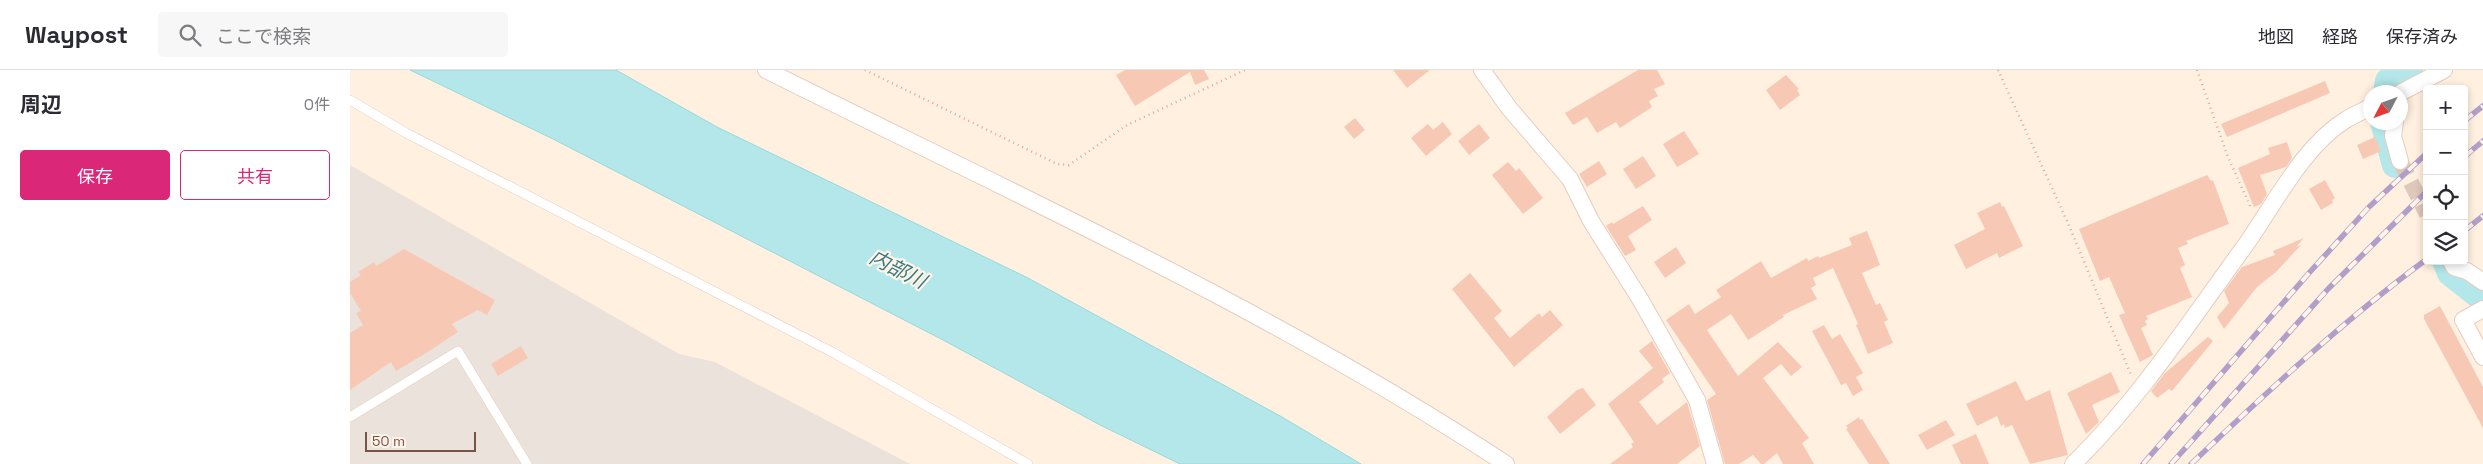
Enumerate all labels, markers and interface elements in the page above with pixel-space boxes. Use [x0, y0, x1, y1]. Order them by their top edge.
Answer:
search box [158, 12, 508, 57]
text: Waypost [25, 19, 128, 50]
icon: search [176, 21, 204, 49]
text: ここで検索 [216, 24, 311, 49]
text: 地図 [2258, 25, 2294, 48]
text: 経路 [2322, 25, 2358, 48]
text: 保存済み [2386, 25, 2458, 48]
north arrow [2363, 85, 2408, 130]
map controls [2423, 85, 2468, 265]
button: + [2423, 85, 2468, 130]
text: 周辺 [20, 91, 62, 118]
text: 0件 [304, 94, 330, 115]
button: − [2423, 130, 2468, 175]
button: 保存 [20, 150, 170, 200]
button: 共有 [180, 150, 330, 200]
button: locate [2423, 175, 2468, 220]
button: layers [2423, 220, 2468, 265]
water label: 内部川 [865, 244, 932, 295]
scale bar [365, 429, 476, 452]
text: 50 m [372, 432, 405, 450]

